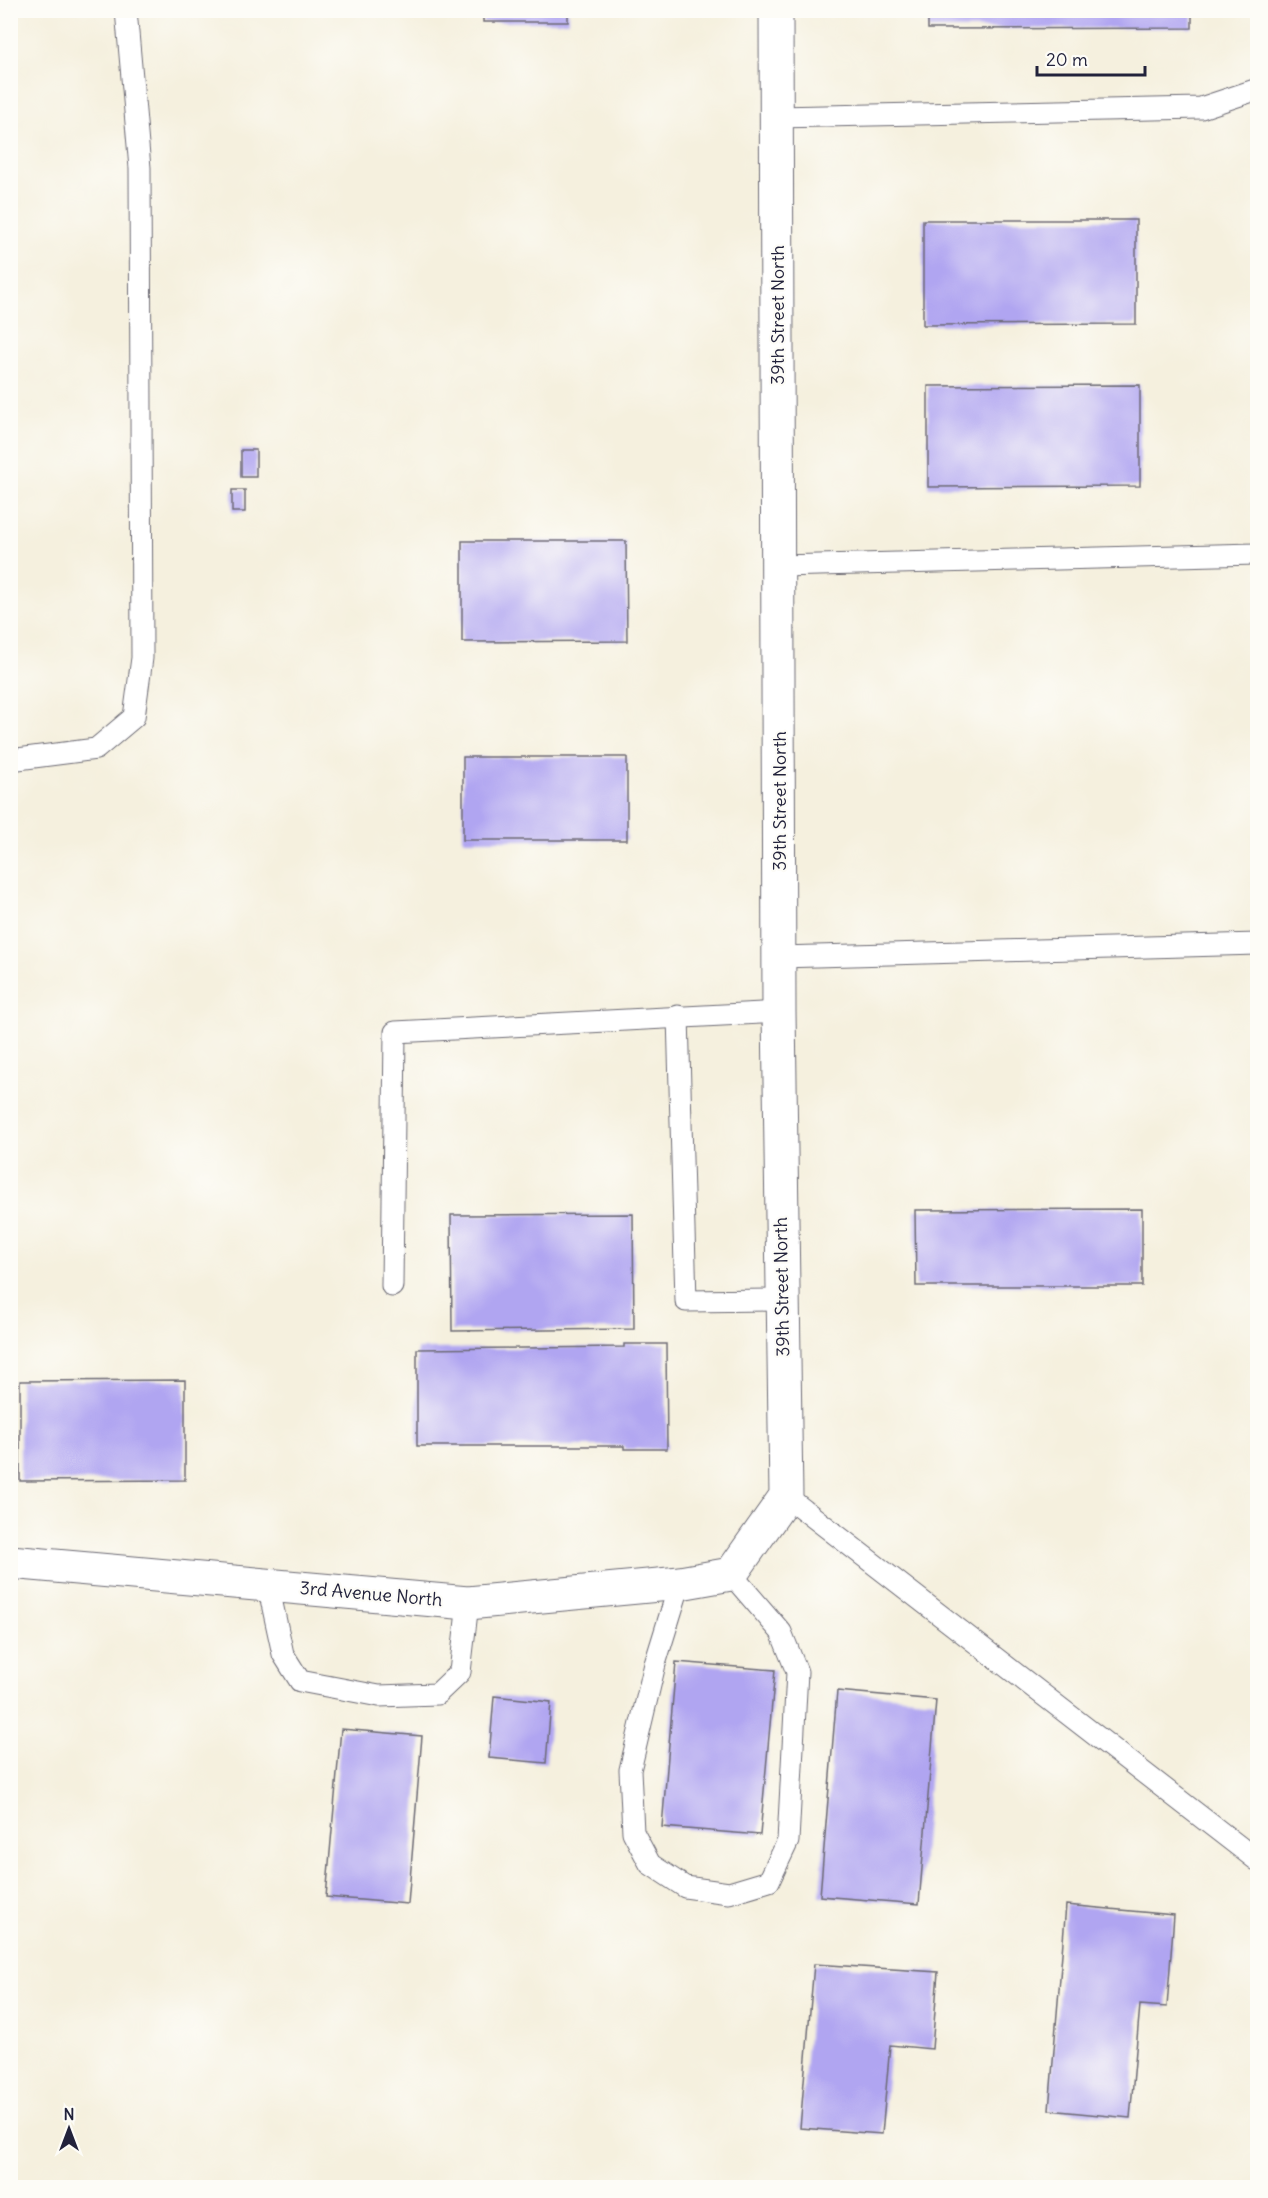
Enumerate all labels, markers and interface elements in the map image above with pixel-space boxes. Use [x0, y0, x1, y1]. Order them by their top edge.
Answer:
scale bar [1037, 39, 1145, 77]
text: 20 m [1046, 48, 1088, 71]
street label: 39th Street North [766, 245, 789, 385]
street label: 39th Street North [768, 731, 791, 871]
street label: 39th Street North [769, 1217, 794, 1357]
street label: 3rd Avenue North [299, 1576, 443, 1611]
north arrow [39, 2099, 99, 2159]
text: N [63, 2104, 75, 2124]

